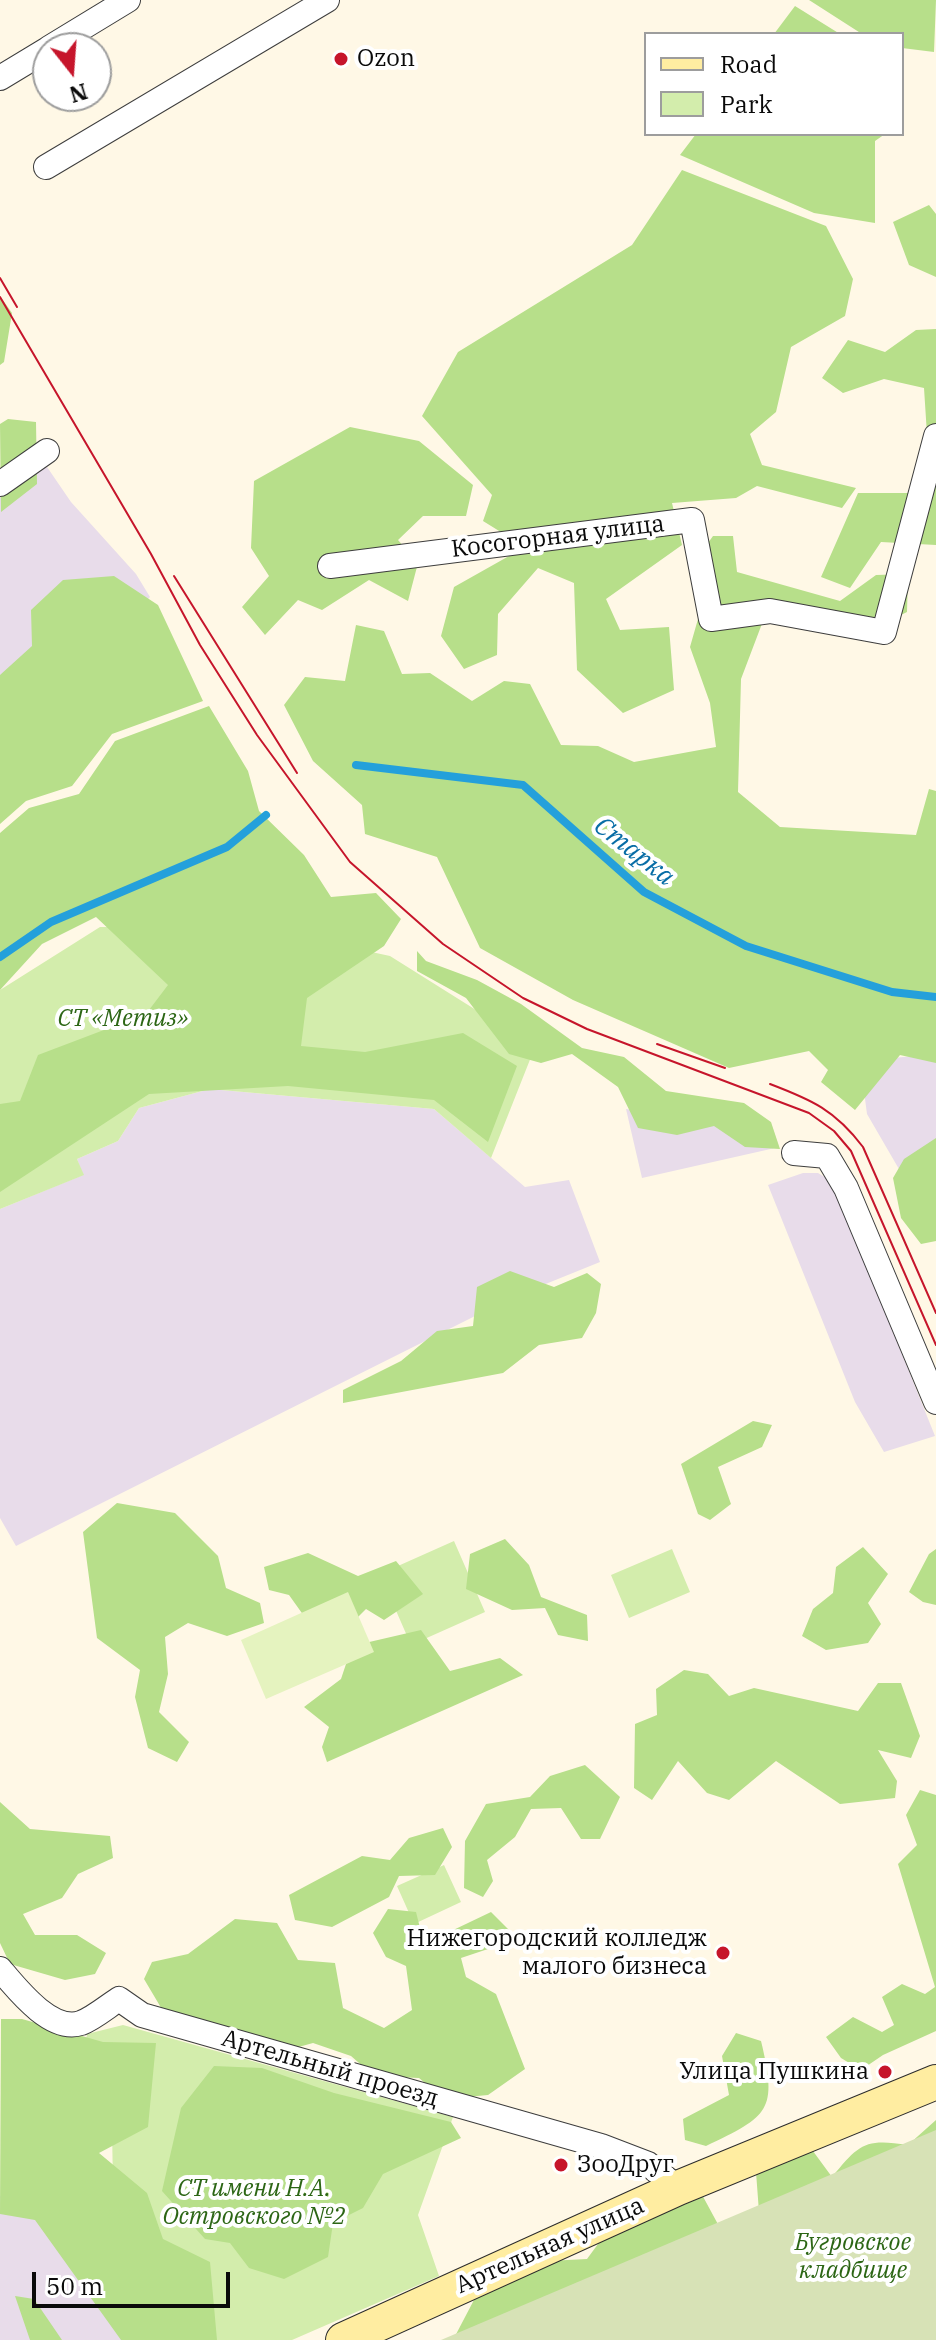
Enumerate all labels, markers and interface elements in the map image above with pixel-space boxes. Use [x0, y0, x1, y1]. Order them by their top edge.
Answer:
north arrow [32, 32, 112, 112]
legend [644, 32, 904, 136]
place label: Ozon [357, 45, 415, 73]
text: Road [720, 48, 777, 80]
marker: Ozon [332, 50, 350, 68]
text: N [66, 77, 91, 110]
text: Park [720, 88, 772, 120]
street label: Косогорная улица [450, 510, 666, 564]
water label: Старка [588, 811, 680, 893]
park label: СТ «Метиз» [58, 1005, 188, 1033]
place label: Нижегородский колледж малого бизнеса [406, 1925, 707, 1981]
marker: Нижегородский колледж малого бизнеса [714, 1944, 732, 1962]
street label: Артельный проезд [218, 2024, 442, 2114]
place label: Улица Пушкина [680, 2058, 869, 2086]
marker: Улица Пушкина [876, 2063, 894, 2081]
place label: ЗооДруг [577, 2151, 674, 2179]
marker: ЗооДруг [552, 2156, 570, 2174]
park label: СТ имени Н.А. Островского №2 [162, 2175, 346, 2231]
street label: Артельная улица [451, 2191, 649, 2301]
park label: Бугровское кладбище [795, 2229, 911, 2285]
scale bar [36, 2256, 234, 2306]
text: 50 m [46, 2270, 103, 2302]

